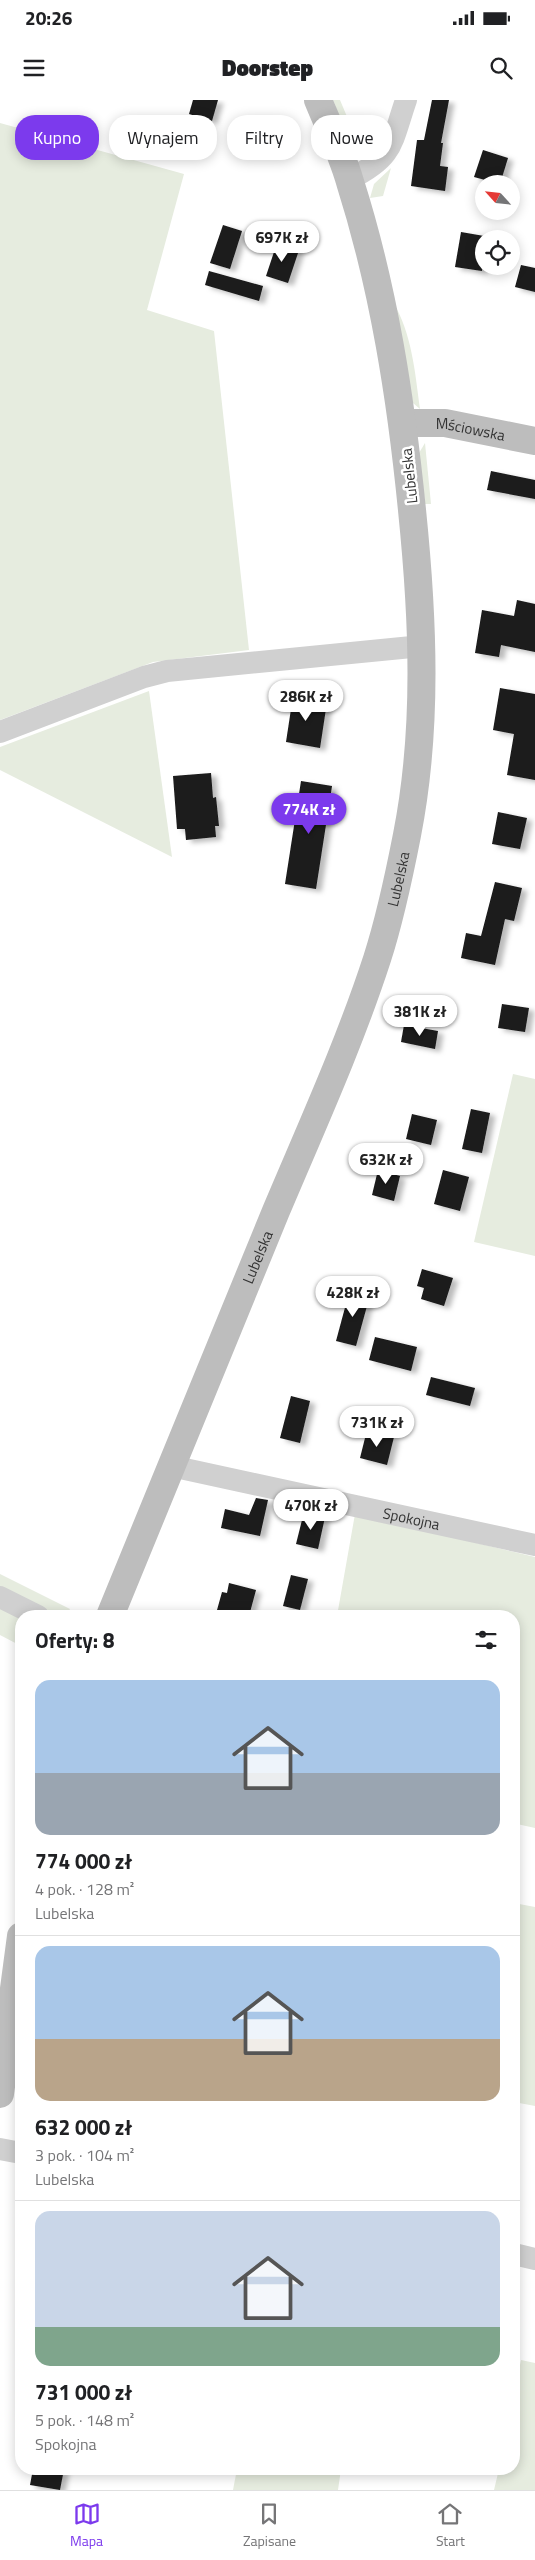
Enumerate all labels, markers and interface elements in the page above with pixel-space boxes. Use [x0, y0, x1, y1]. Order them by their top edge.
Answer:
text: 20:26 [25, 3, 72, 32]
text: Doorstep [222, 51, 313, 85]
icon: menu [20, 54, 48, 82]
icon: search [487, 54, 515, 82]
chip: Kupno [15, 115, 99, 160]
chip: Wynajem [109, 115, 217, 160]
chip: Filtry [227, 115, 301, 160]
chip: Nowe [311, 115, 392, 160]
north arrow [475, 175, 520, 220]
map controls [475, 175, 520, 275]
pin: 697K zł [236, 220, 328, 263]
text: 697K zł [255, 225, 309, 249]
button: locate [475, 230, 520, 275]
street label: Mściowska [436, 412, 508, 446]
street label: Lubelska [395, 447, 423, 505]
pin: 286K zł [260, 680, 352, 722]
text: 286K zł [279, 684, 333, 708]
pin: 774K zł [263, 792, 355, 835]
text: 774K zł [282, 797, 336, 821]
street label: Lubelska [381, 849, 415, 909]
pin: 381K zł [374, 994, 466, 1037]
text: 381K zł [393, 999, 447, 1023]
pin: 632K zł [340, 1142, 432, 1185]
text: 632K zł [359, 1147, 413, 1171]
street label: Lubelska [236, 1226, 278, 1287]
pin: 428K zł [307, 1276, 399, 1318]
text: 428K zł [326, 1280, 380, 1304]
pin: 731K zł [331, 1406, 423, 1448]
text: 731K zł [350, 1410, 404, 1434]
pin: 470K zł [265, 1488, 357, 1531]
text: 470K zł [284, 1493, 338, 1517]
street label: Spokojna [381, 1501, 443, 1536]
text: Oferty: 8 [35, 1624, 115, 1656]
icon: filters [472, 1626, 500, 1654]
icon: home [223, 1713, 313, 1803]
text: 774 000 zł [35, 1845, 132, 1877]
text: 4 pok. · 128 m² [35, 1877, 134, 1901]
text: Lubelska [35, 1901, 94, 1925]
icon: home [223, 1978, 313, 2068]
text: 632 000 zł [35, 2111, 132, 2143]
text: 3 pok. · 104 m² [35, 2143, 134, 2167]
text: Lubelska [35, 2167, 94, 2191]
icon: home [223, 2243, 313, 2333]
text: 731 000 zł [35, 2376, 132, 2408]
text: 5 pok. · 148 m² [35, 2408, 134, 2432]
text: Spokojna [35, 2432, 97, 2456]
tab: Mapa [70, 2500, 103, 2551]
tab: Zapisane [243, 2500, 296, 2551]
tab: Start [436, 2500, 465, 2551]

